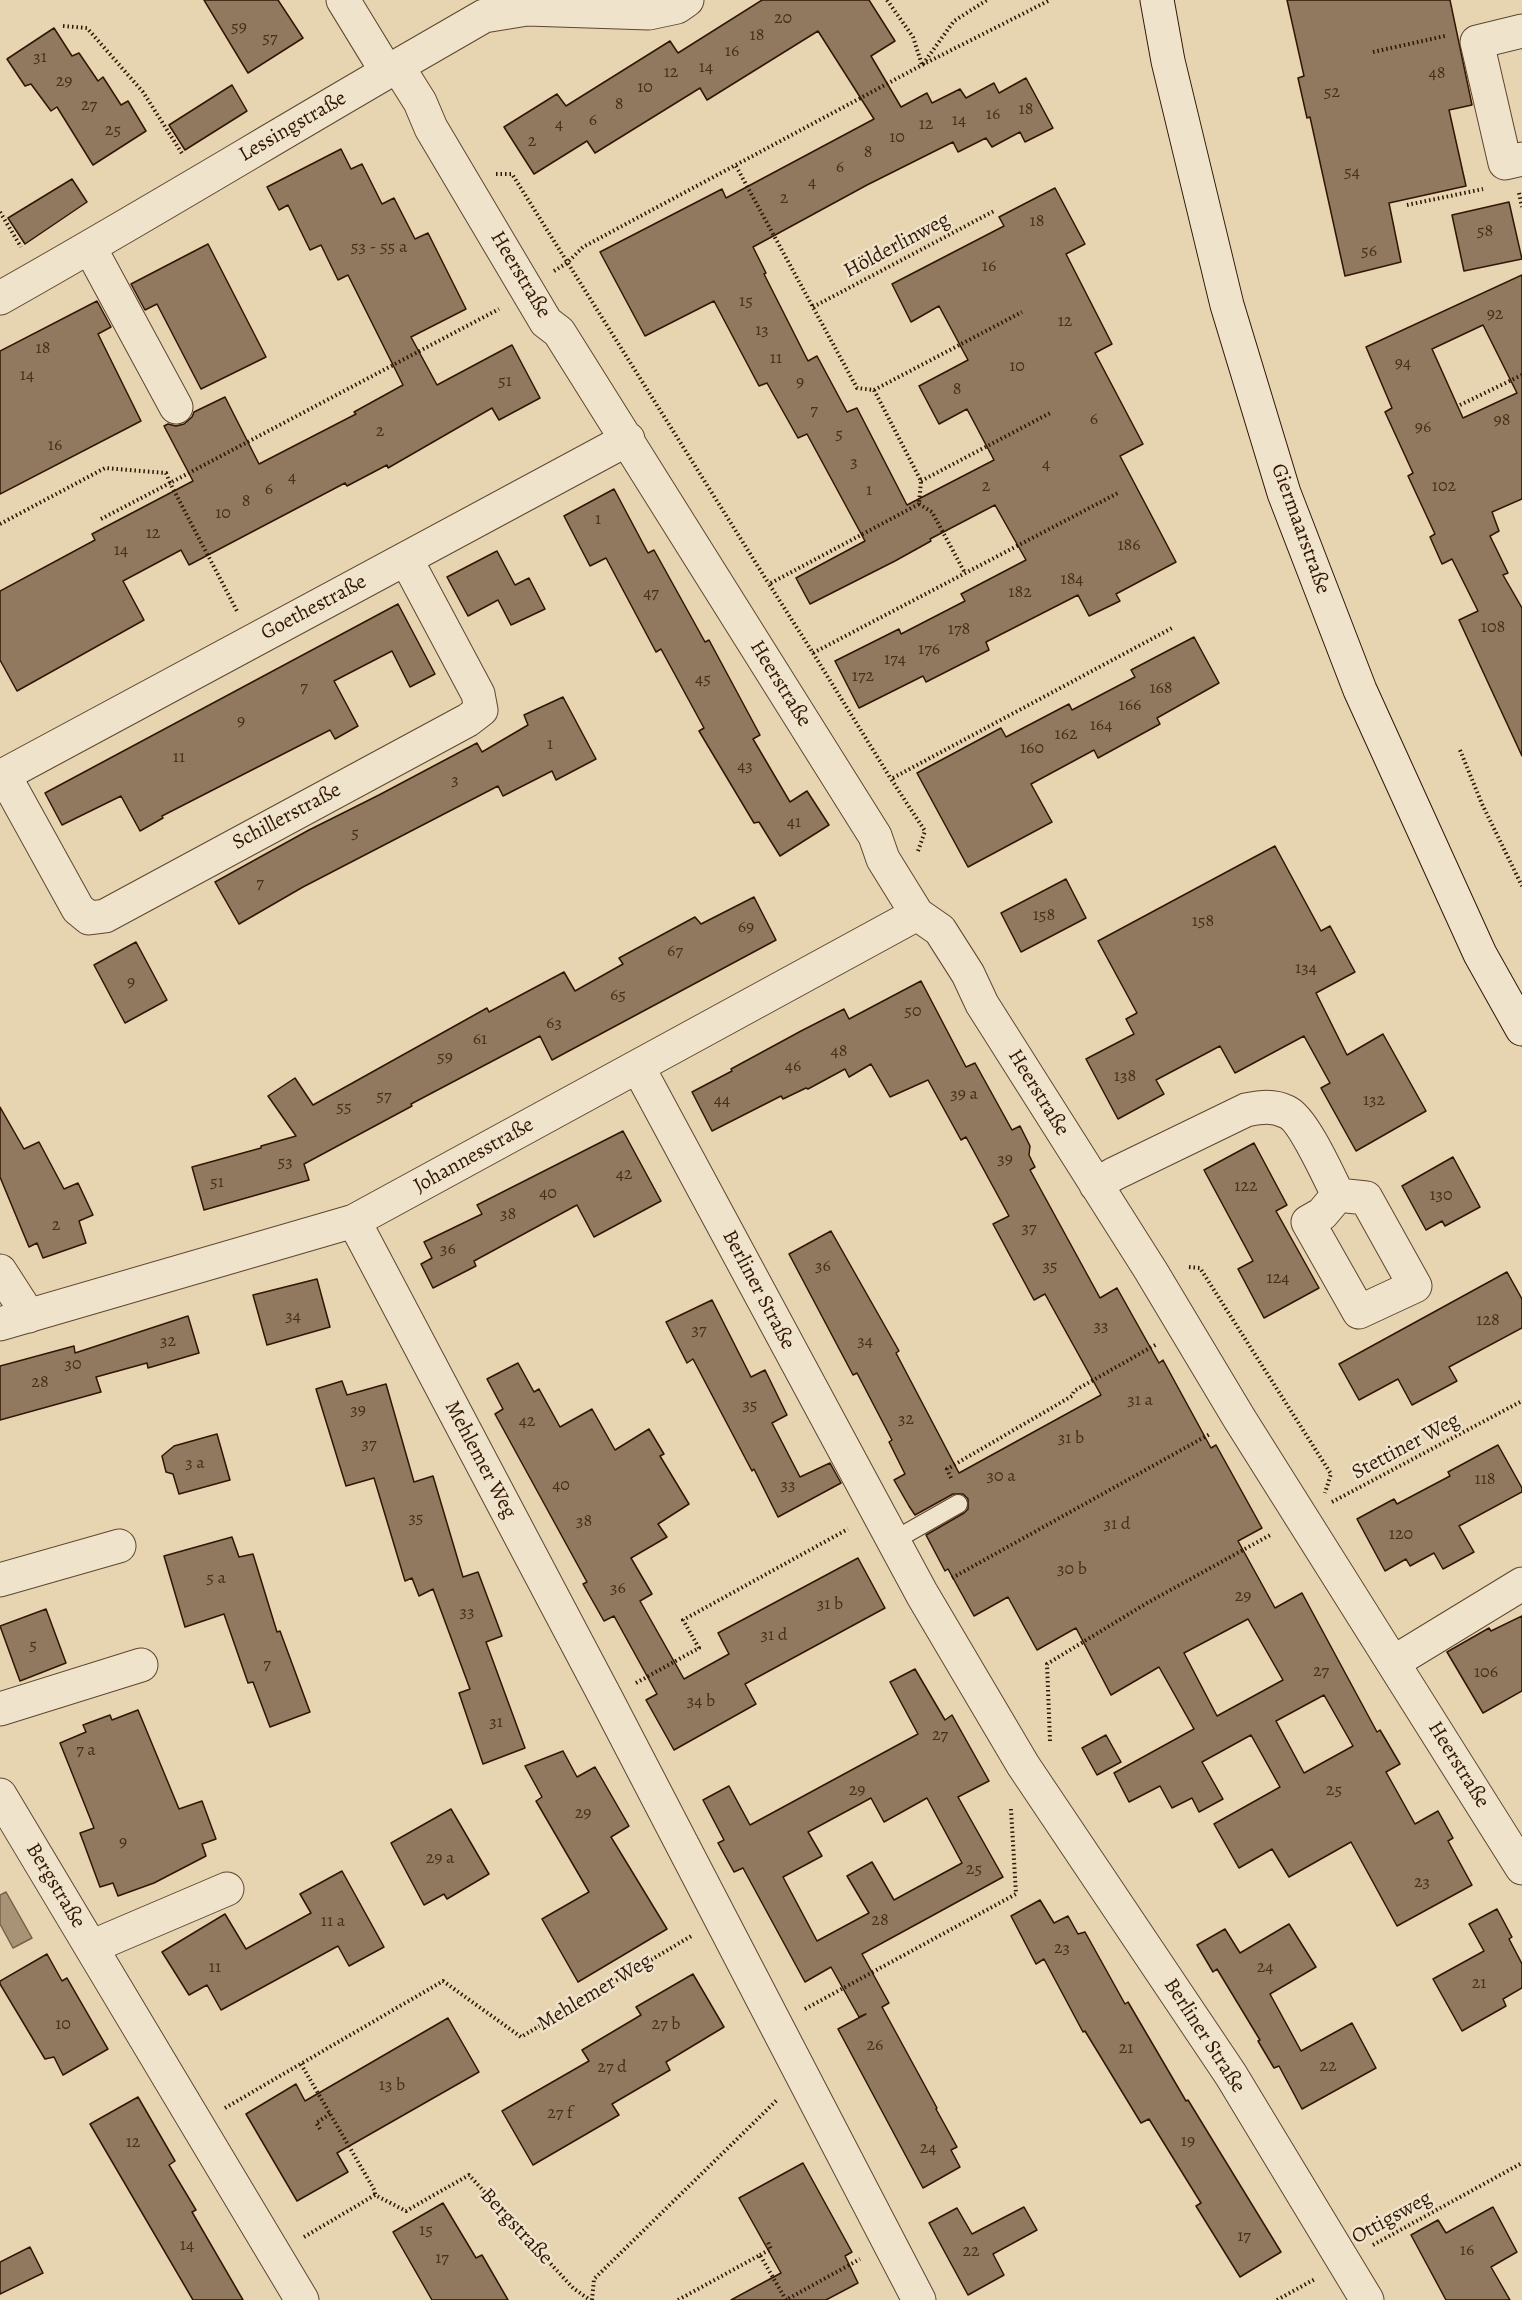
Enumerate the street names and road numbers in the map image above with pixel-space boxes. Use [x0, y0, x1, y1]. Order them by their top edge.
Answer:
street label: Lessingstraße [235, 86, 351, 168]
street label: Hölderlinweg [840, 208, 954, 284]
street label: Heerstraße [484, 227, 556, 323]
street label: Giermaarstraße [1265, 460, 1335, 598]
street label: Goethestraße [257, 570, 371, 646]
street label: Heerstraße [744, 636, 816, 732]
street label: Schillerstraße [228, 778, 346, 856]
street label: Heerstraße [1002, 1045, 1074, 1141]
street label: Johannesstraße [410, 1113, 538, 1199]
street label: Berliner Straße [716, 1226, 800, 1354]
street label: Mehlemer Weg [439, 1397, 521, 1523]
street label: Stettiner Weg [1348, 1408, 1464, 1486]
street label: Heerstraße [1422, 1717, 1494, 1813]
street label: Bergstraße [20, 1839, 90, 1933]
street label: Mehlemer Weg [533, 1949, 657, 2037]
street label: Berliner Straße [1158, 1974, 1250, 2098]
street label: Bergstraße [474, 2184, 558, 2270]
street label: Ottigsweg [1348, 2186, 1436, 2250]

